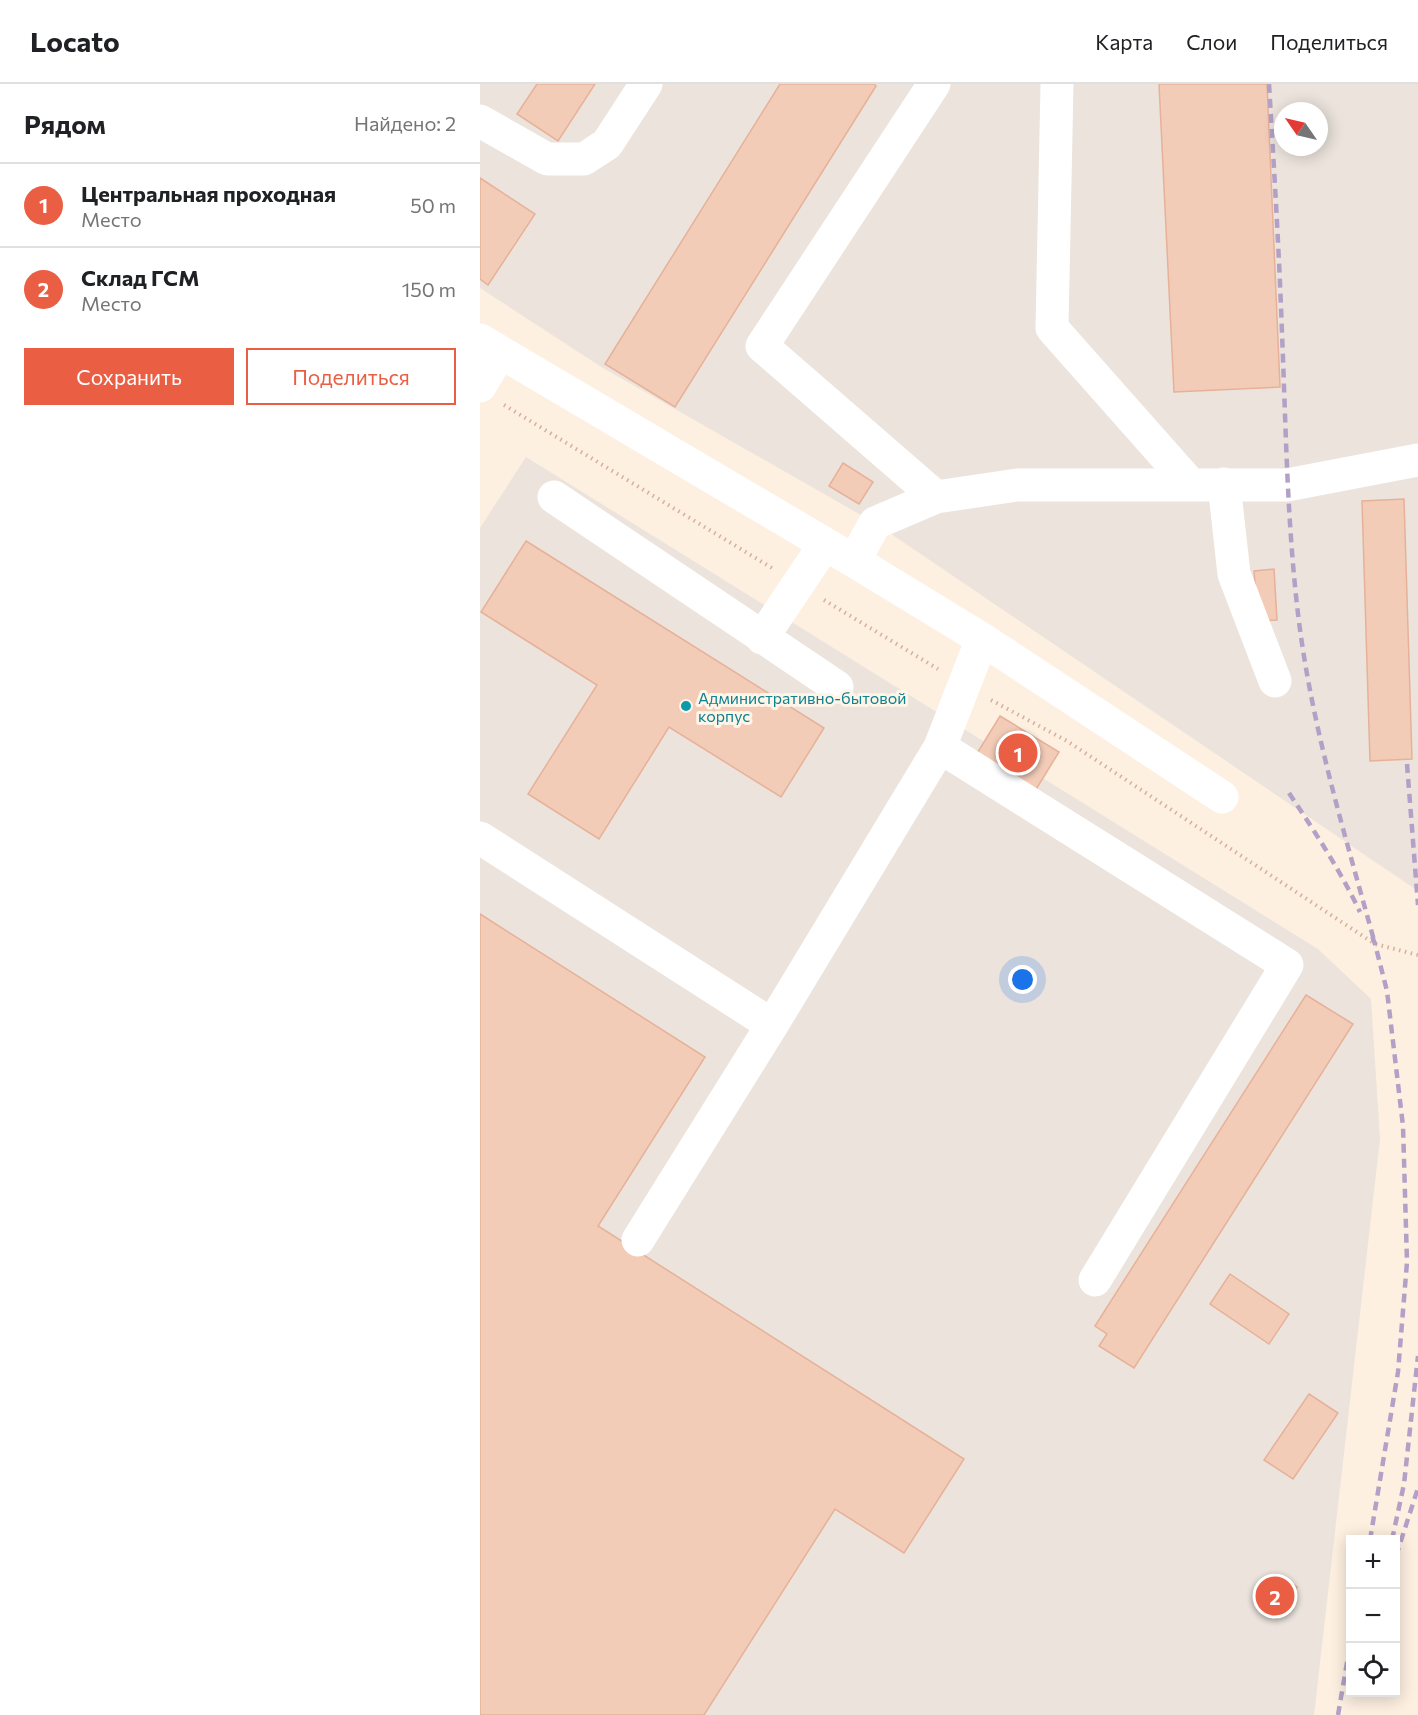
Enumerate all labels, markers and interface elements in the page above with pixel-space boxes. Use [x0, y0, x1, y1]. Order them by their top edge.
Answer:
text: Locato [30, 24, 120, 58]
text: Карта [1095, 29, 1153, 54]
text: Слои [1186, 29, 1237, 54]
text: Поделиться [1270, 29, 1388, 54]
north arrow [1274, 102, 1328, 156]
text: Рядом [24, 108, 106, 139]
text: Найдено: 2 [354, 111, 456, 135]
text: Центральная проходная [81, 180, 336, 207]
text: 1 [39, 193, 48, 217]
text: 50 m [410, 193, 456, 217]
text: Место [81, 207, 142, 231]
text: Склад ГСМ [81, 264, 199, 291]
text: 2 [38, 277, 49, 301]
text: 150 m [402, 277, 456, 301]
text: Место [81, 291, 142, 315]
button: Сохранить [24, 348, 234, 405]
button: Поделиться [246, 348, 456, 405]
place label: Административно-бытовой корпус [698, 688, 906, 725]
marker: Административно-бытовой корпус [679, 699, 693, 713]
pin: 1 [998, 730, 1038, 776]
your location [1008, 965, 1037, 994]
map controls [1346, 1535, 1400, 1697]
button: + [1346, 1535, 1400, 1589]
pin: 2 [1256, 1574, 1294, 1618]
button: − [1346, 1589, 1400, 1643]
button: locate [1346, 1643, 1400, 1697]

